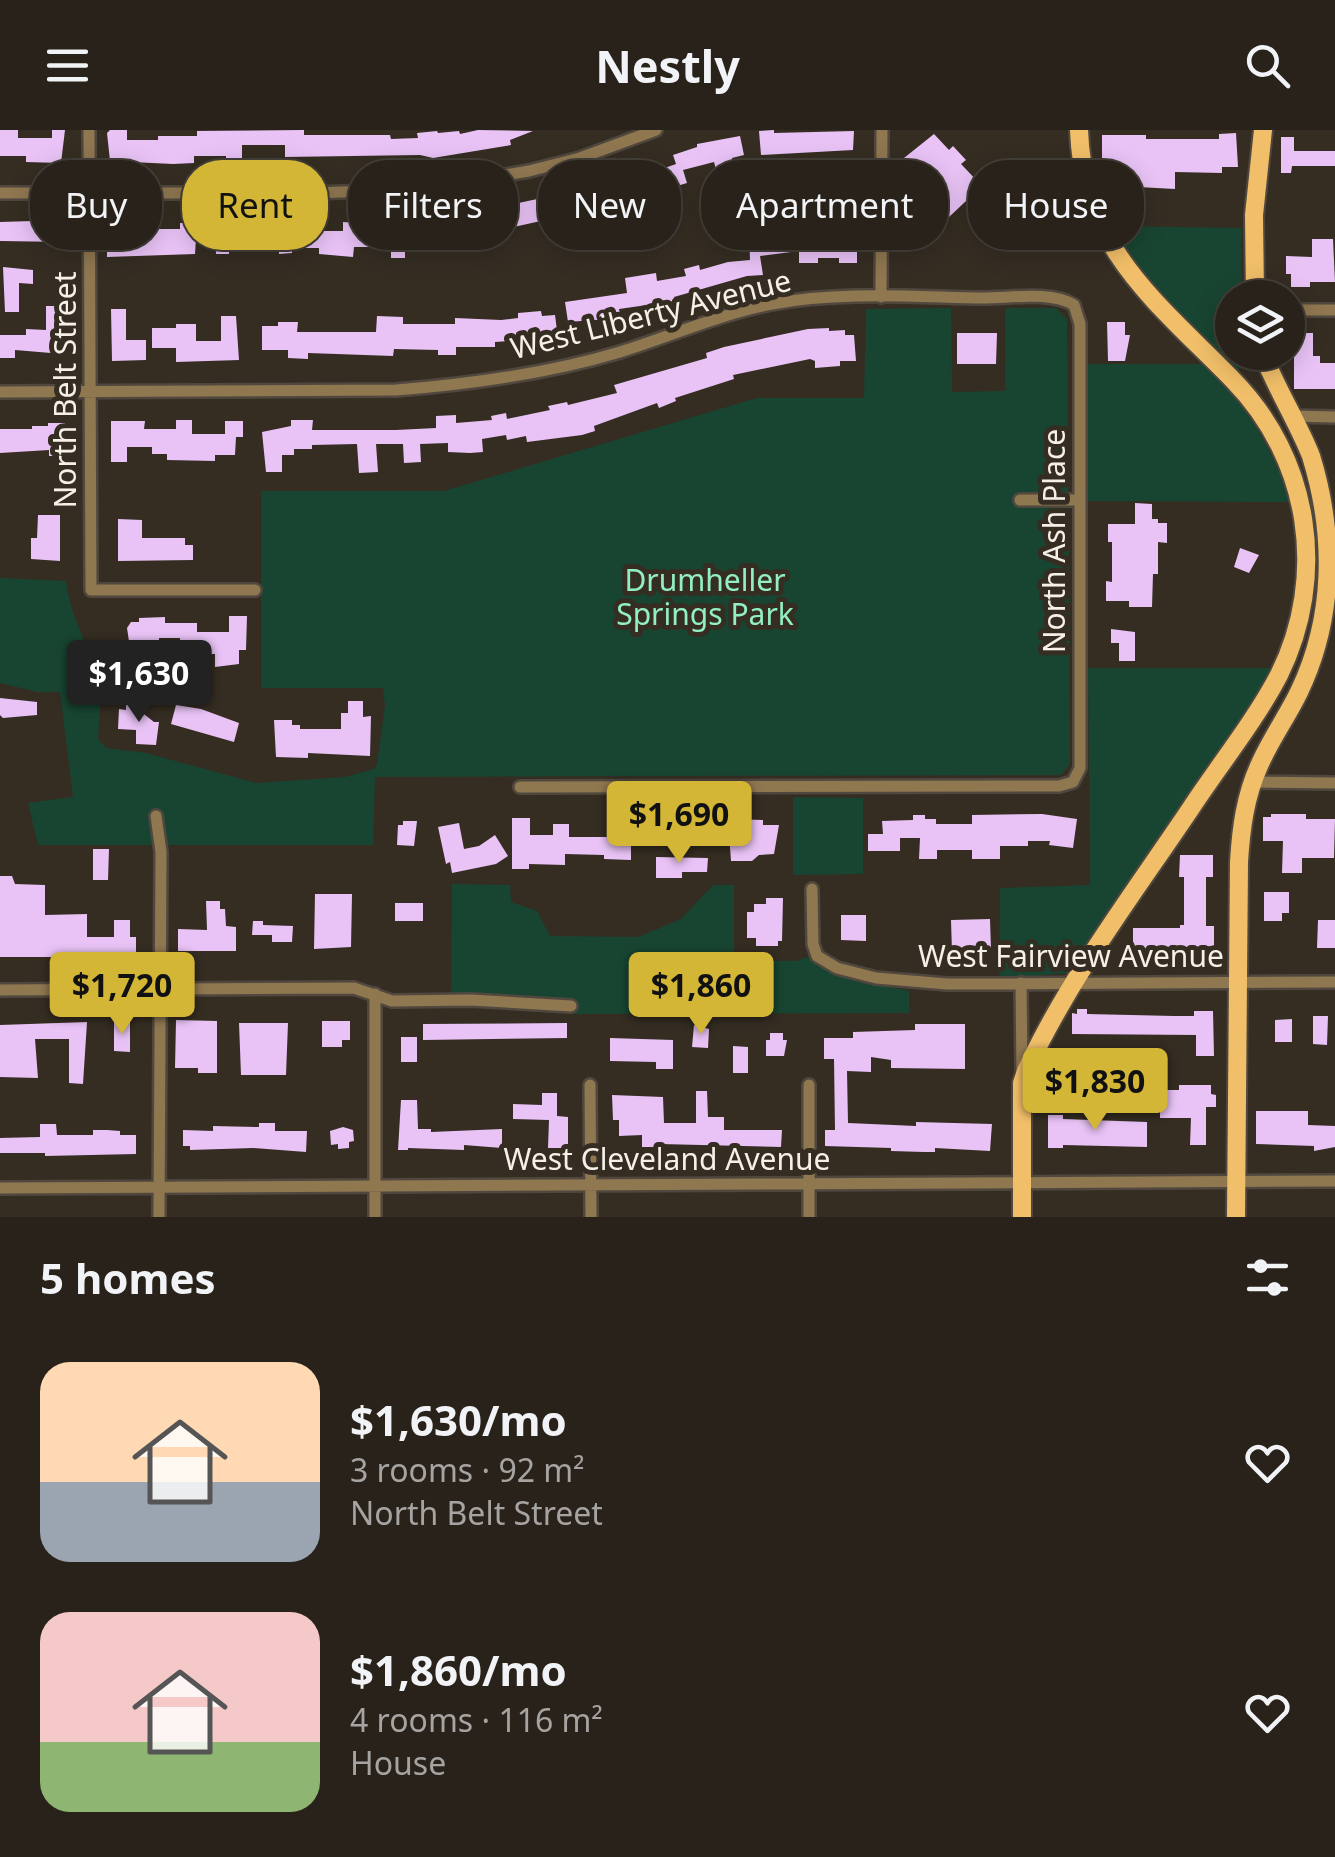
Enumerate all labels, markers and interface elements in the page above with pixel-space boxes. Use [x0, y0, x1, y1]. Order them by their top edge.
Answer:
text: Nestly [595, 35, 740, 96]
icon: menu [40, 38, 95, 93]
icon: search [1240, 38, 1295, 93]
chip: Buy [30, 160, 162, 250]
chip: Rent [182, 160, 328, 250]
chip: Filters [348, 160, 518, 250]
chip: New [538, 160, 681, 250]
chip: Apartment [701, 160, 948, 250]
chip: House [968, 160, 1144, 250]
street label: West Liberty Avenue [506, 259, 795, 368]
street label: North Belt Street [44, 271, 85, 509]
map controls [1215, 280, 1305, 370]
button: layers [1215, 280, 1305, 370]
street label: North Ash Place [1033, 429, 1074, 653]
park label: Drumheller Springs Park [616, 559, 794, 634]
pin: $1,630 [58, 640, 220, 725]
text: $1,630 [89, 651, 189, 694]
pin: $1,690 [598, 781, 760, 866]
text: $1,690 [629, 792, 729, 835]
street label: West Fairview Avenue [918, 935, 1224, 976]
pin: $1,720 [41, 952, 203, 1037]
pin: $1,860 [620, 952, 782, 1037]
text: $1,720 [72, 963, 172, 1006]
text: $1,860 [651, 963, 751, 1006]
pin: $1,830 [1014, 1048, 1176, 1133]
text: $1,830 [1045, 1059, 1145, 1102]
street label: West Cleveland Avenue [503, 1138, 831, 1179]
text: 5 homes [40, 1249, 216, 1306]
icon: filters [1240, 1250, 1295, 1305]
text: $1,630/mo [350, 1391, 567, 1448]
icon: home [120, 1402, 240, 1522]
icon: heart [1240, 1435, 1295, 1490]
text: 3 rooms · 92 m² [350, 1448, 584, 1491]
text: North Belt Street [350, 1491, 603, 1534]
text: $1,860/mo [350, 1641, 567, 1698]
icon: home [120, 1652, 240, 1772]
icon: heart [1240, 1685, 1295, 1740]
text: 4 rooms · 116 m² [350, 1698, 603, 1741]
text: House [350, 1741, 446, 1784]

